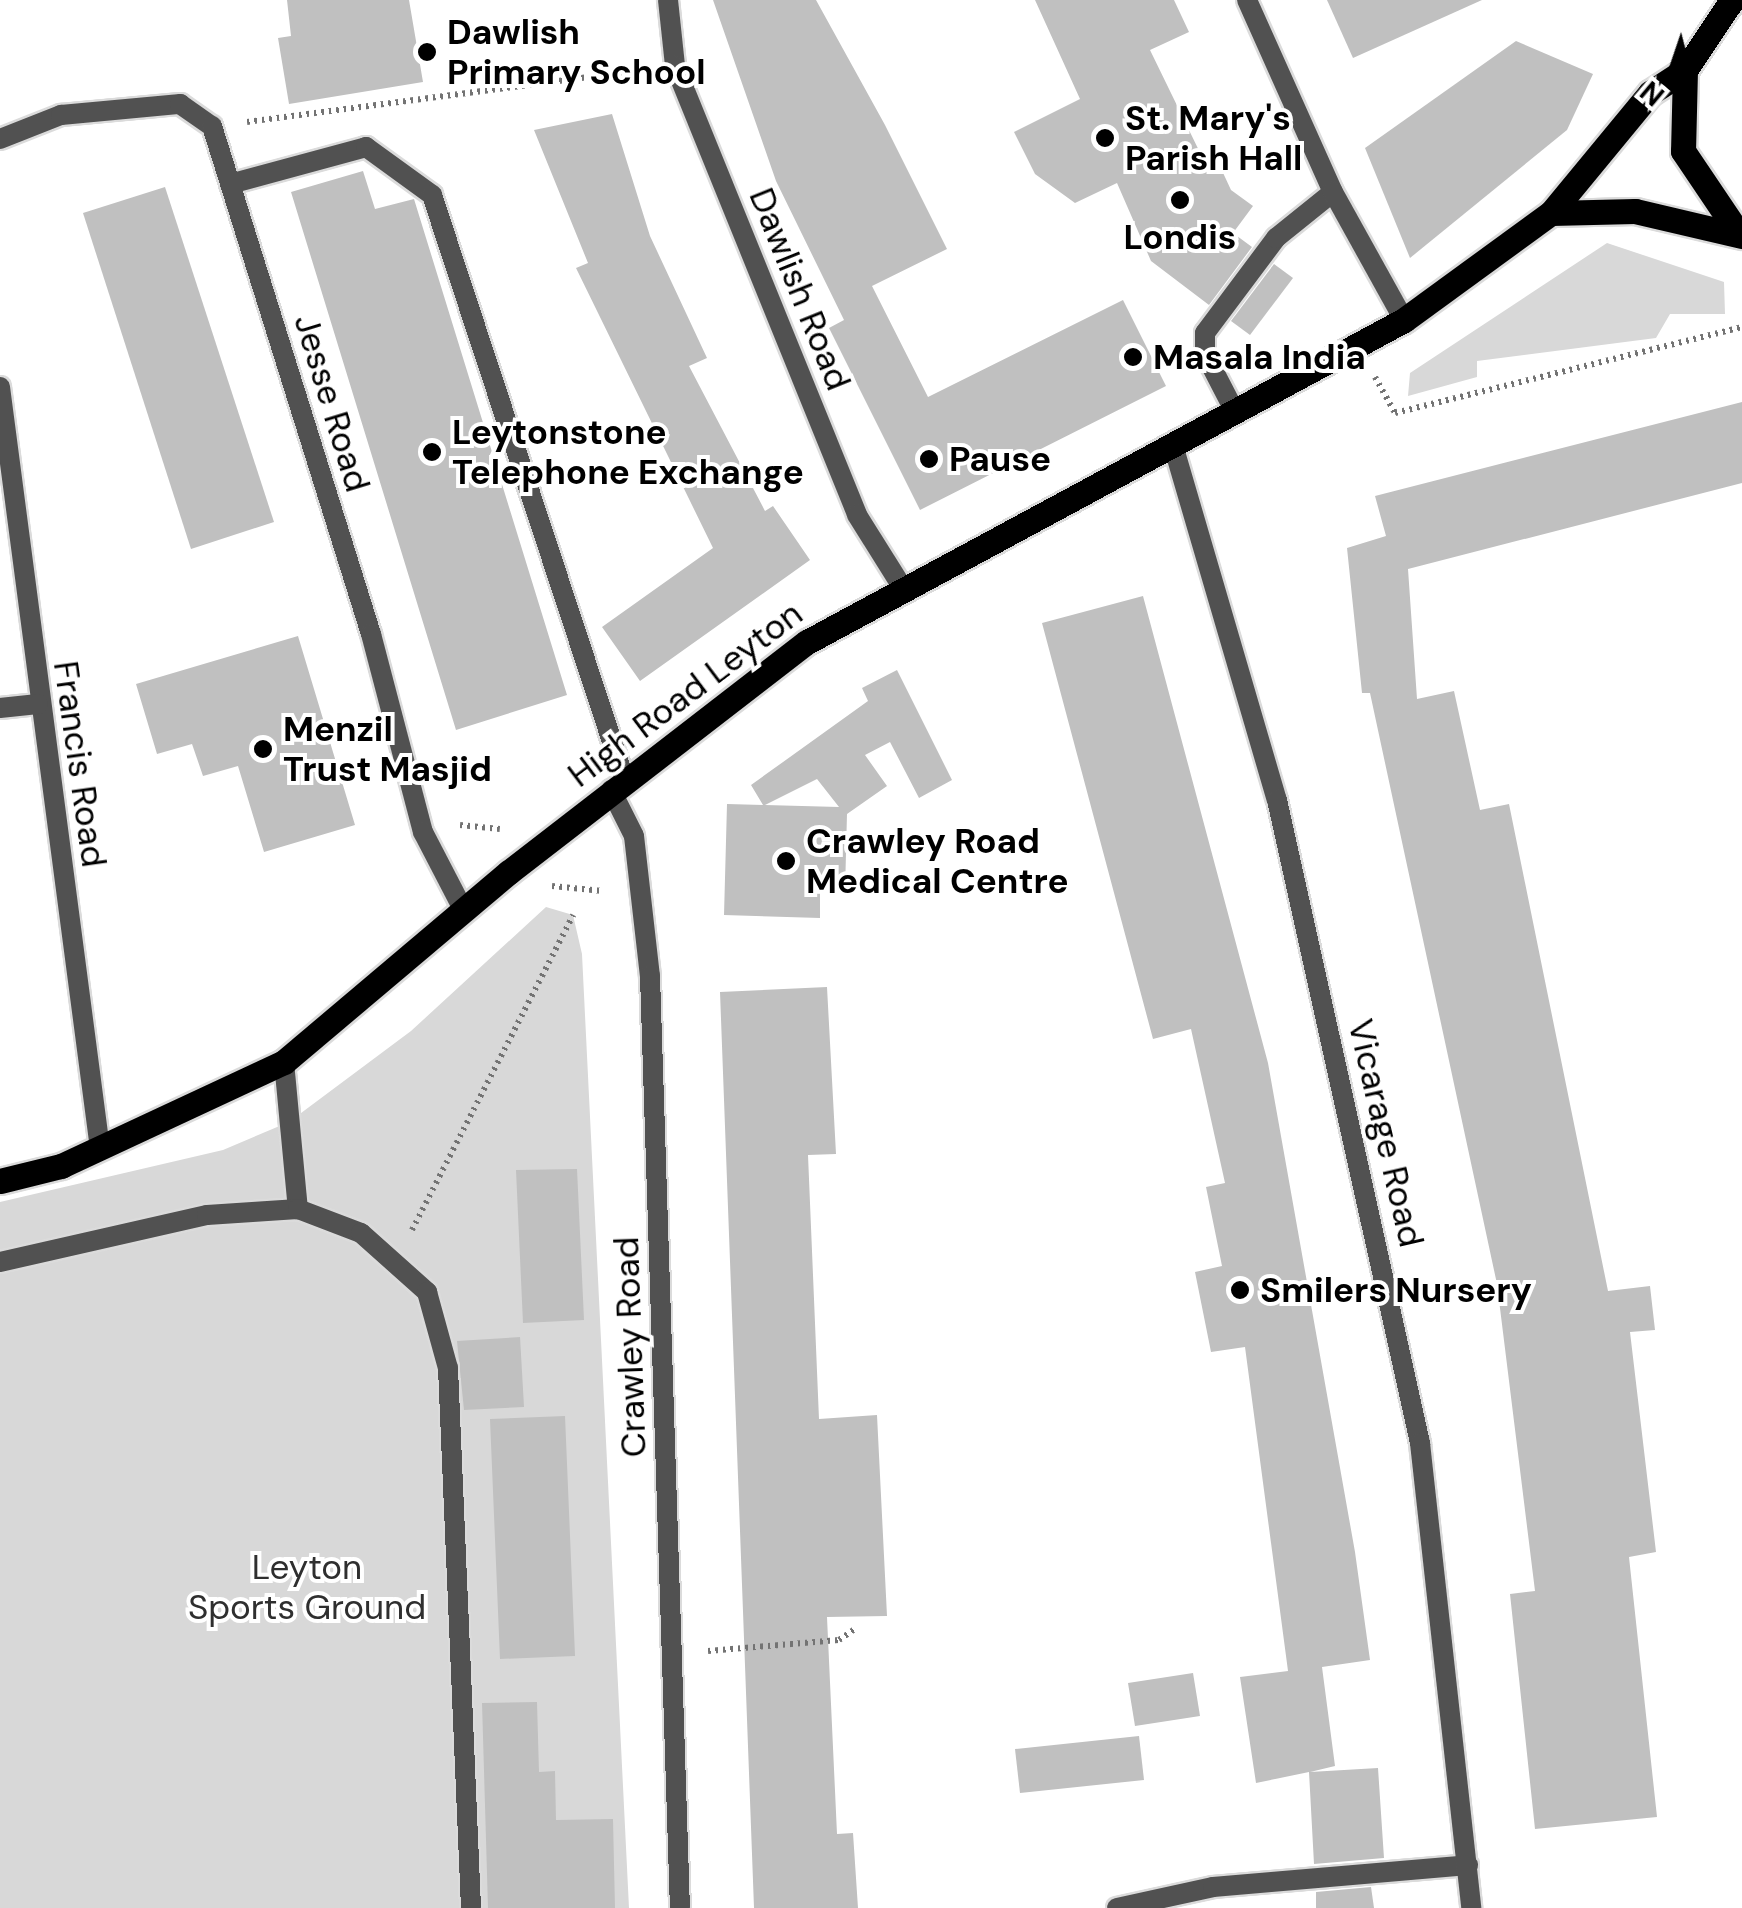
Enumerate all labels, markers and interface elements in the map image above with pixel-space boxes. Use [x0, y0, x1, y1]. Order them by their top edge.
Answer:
place label: Dawlish Primary School [447, 11, 706, 93]
north arrow [1622, 20, 1722, 120]
marker: Dawlish Primary School [416, 41, 438, 63]
text: N [1633, 73, 1672, 114]
place label: St. Mary's Parish Hall [1125, 97, 1302, 179]
marker: St. Mary's Parish Hall [1094, 127, 1116, 149]
street label: Dawlish Road [740, 182, 860, 396]
marker: Londis [1169, 189, 1191, 211]
place label: Londis [1124, 216, 1236, 258]
street label: Jesse Road [285, 309, 379, 497]
place label: Masala India [1153, 336, 1366, 378]
marker: Masala India [1122, 346, 1144, 368]
place label: Leytonstone Telephone Exchange [452, 411, 804, 493]
place label: Pause [949, 438, 1051, 480]
marker: Leytonstone Telephone Exchange [421, 441, 443, 463]
marker: Pause [918, 448, 940, 470]
street label: High Road Leyton [560, 592, 810, 796]
street label: Francis Road [45, 658, 115, 870]
place label: Menzil Trust Masjid [283, 708, 492, 790]
marker: Menzil Trust Masjid [252, 738, 274, 760]
place label: Crawley Road Medical Centre [806, 820, 1069, 902]
marker: Crawley Road Medical Centre [775, 850, 797, 872]
street label: Vicarage Road [1339, 1015, 1433, 1251]
street label: Crawley Road [605, 1236, 655, 1458]
place label: Smilers Nursery [1260, 1269, 1532, 1311]
marker: Smilers Nursery [1229, 1279, 1251, 1301]
park label: Leyton Sports Ground [188, 1546, 426, 1628]

